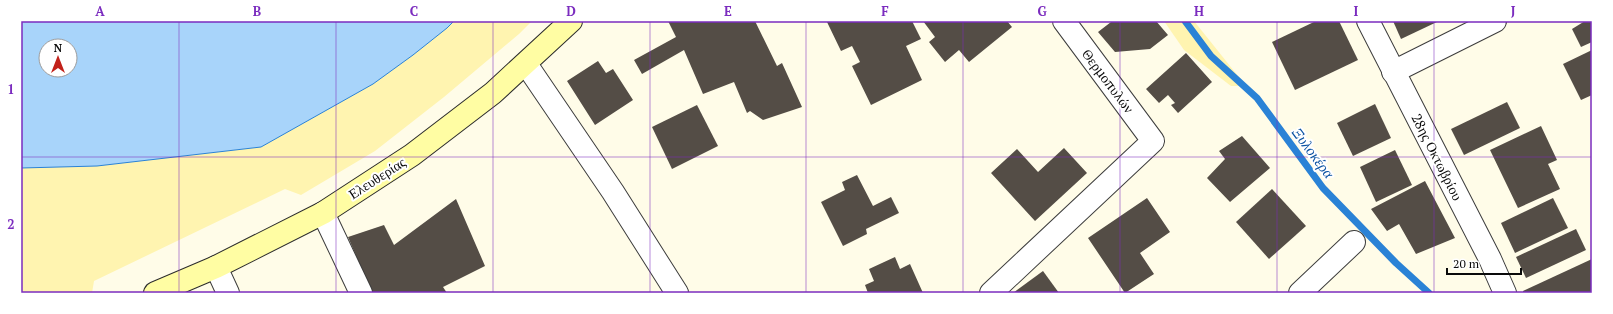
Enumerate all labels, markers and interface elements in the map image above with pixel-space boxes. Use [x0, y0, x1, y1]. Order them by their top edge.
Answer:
text: A [95, 2, 105, 20]
text: B [253, 2, 261, 20]
text: C [410, 2, 418, 20]
text: D [566, 2, 576, 20]
text: E [724, 2, 732, 20]
text: F [881, 2, 889, 20]
text: G [1037, 2, 1047, 20]
text: H [1194, 2, 1204, 20]
text: I [1354, 2, 1359, 20]
text: J [1511, 2, 1516, 20]
north arrow [38, 38, 78, 78]
text: N [54, 41, 63, 55]
street label: Θερμοπυλών [1078, 45, 1139, 117]
text: 1 [7, 80, 15, 98]
street label: 28ης Οκτωβρίου [1407, 110, 1468, 203]
water label: Ξυλοκέρα [1288, 123, 1340, 183]
street label: Ελευθερίας [345, 152, 409, 203]
text: 2 [7, 215, 15, 233]
scale bar [1447, 250, 1521, 276]
text: 20 m [1453, 256, 1480, 271]

